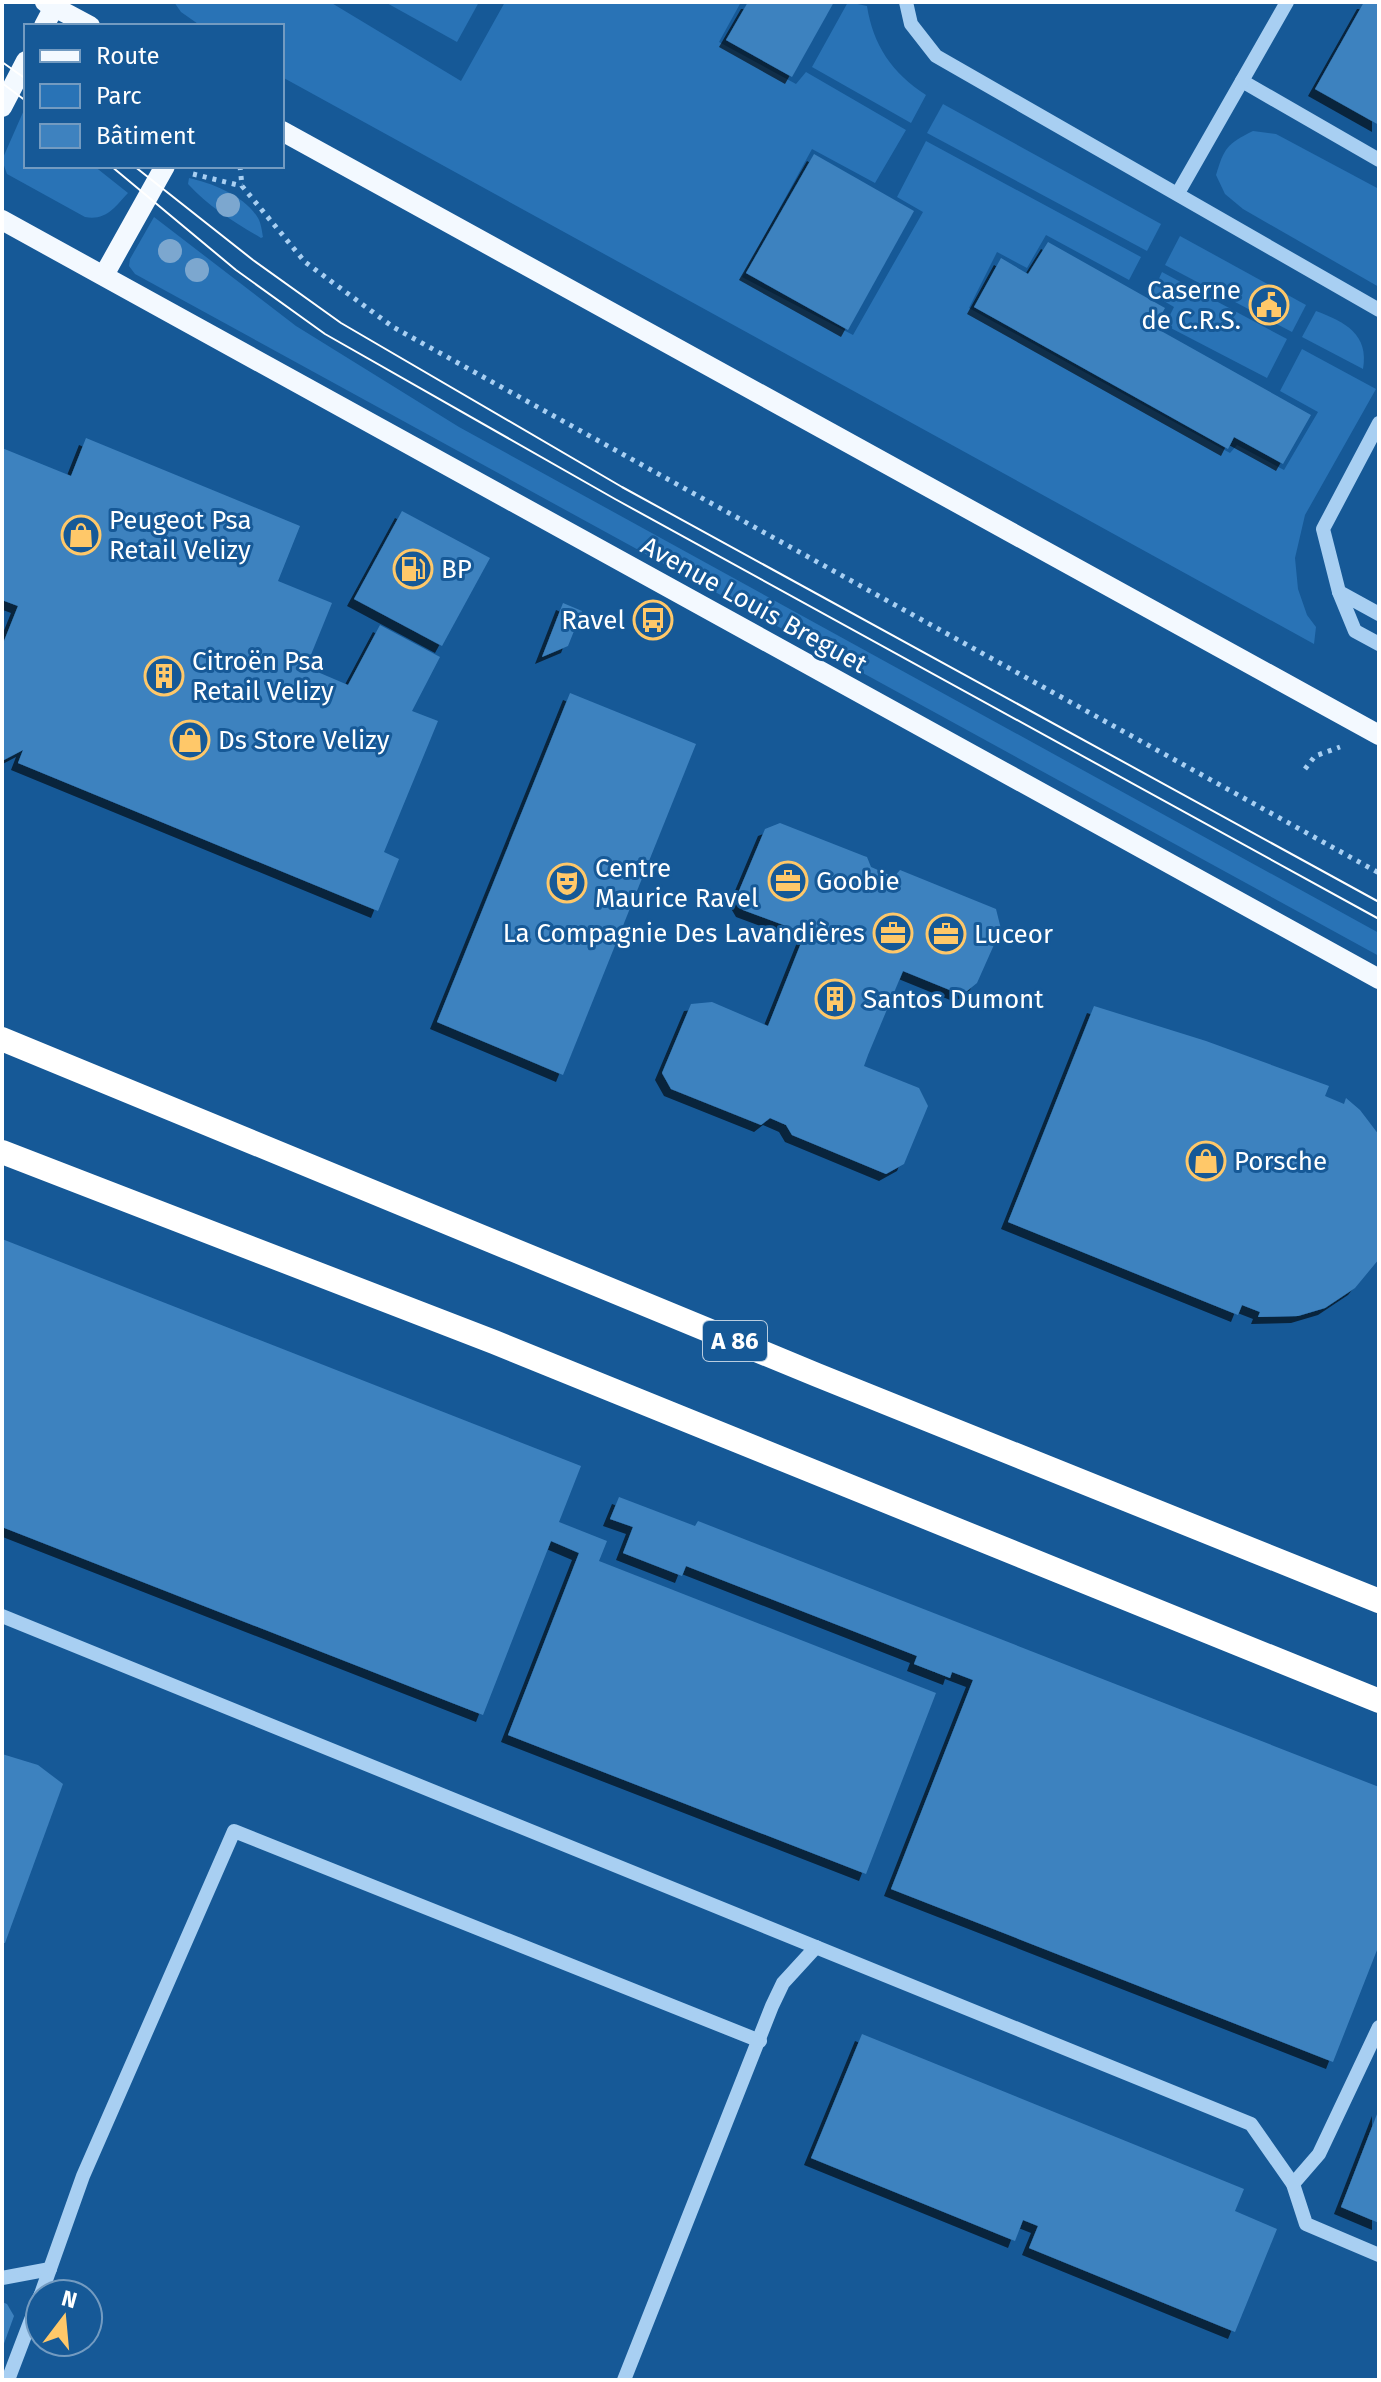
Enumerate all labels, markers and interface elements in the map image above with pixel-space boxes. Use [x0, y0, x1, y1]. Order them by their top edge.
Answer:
legend [24, 24, 284, 168]
text: Route [96, 42, 160, 70]
text: Parc [96, 82, 142, 110]
text: Bâtiment [96, 122, 196, 150]
place label: Caserne de C.R.S. [1141, 275, 1241, 336]
public building icon: Caserne de C.R.S. [1248, 284, 1290, 326]
place label: Peugeot Psa Retail Velizy [109, 505, 252, 566]
shop icon: Peugeot Psa Retail Velizy [60, 514, 102, 556]
street label: Avenue Louis Breguet [636, 530, 873, 680]
fuel station icon: BP [392, 548, 434, 590]
place label: BP [441, 554, 472, 585]
bus stop icon: Ravel [632, 599, 674, 641]
place label: Ravel [561, 605, 625, 636]
place label: Citroën Psa Retail Velizy [192, 646, 334, 707]
building icon: Citroën Psa Retail Velizy [143, 655, 185, 697]
shop icon: Ds Store Velizy [169, 719, 211, 761]
place label: Ds Store Velizy [218, 725, 390, 756]
place label: Centre Maurice Ravel [595, 853, 759, 914]
office icon: Goobie [767, 860, 809, 902]
theatre icon: Centre Maurice Ravel [546, 862, 588, 904]
place label: Goobie [816, 866, 900, 897]
office icon: La Compagnie Des Lavandières [872, 912, 914, 954]
office icon: Luceor [925, 913, 967, 955]
place label: La Compagnie Des Lavandières [503, 918, 865, 949]
place label: Luceor [974, 919, 1053, 950]
building icon: Santos Dumont [814, 978, 856, 1020]
place label: Santos Dumont [863, 984, 1044, 1015]
shop icon: Porsche [1185, 1140, 1227, 1182]
place label: Porsche [1234, 1146, 1327, 1177]
road number: A 86 [703, 1321, 767, 1361]
north arrow [24, 2278, 104, 2358]
text: N [59, 2284, 80, 2314]

